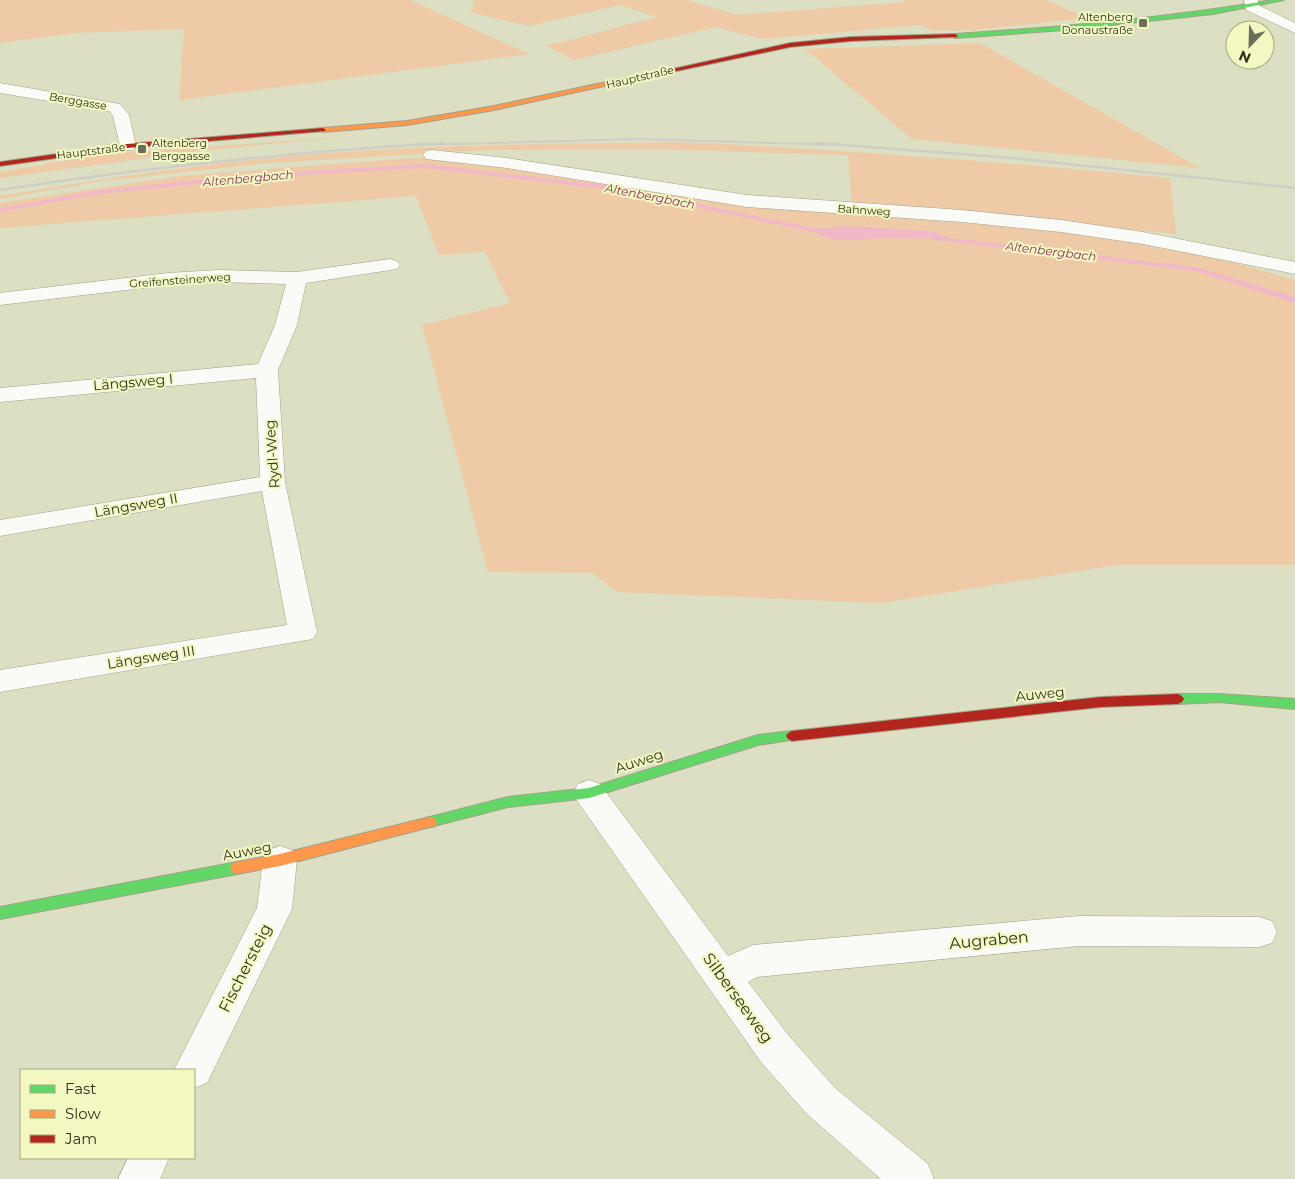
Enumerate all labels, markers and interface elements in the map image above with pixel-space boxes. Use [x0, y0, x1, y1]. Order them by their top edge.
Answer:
place label: Altenberg Donaustraße [1061, 10, 1133, 37]
marker: Altenberg Donaustraße [1137, 17, 1149, 29]
north arrow [1225, 20, 1275, 70]
text: N [1236, 46, 1254, 67]
street label: Hauptstraße [605, 62, 676, 92]
street label: Berggasse [48, 89, 108, 113]
place label: Altenberg Berggasse [152, 136, 211, 163]
street label: Hauptstraße [56, 140, 126, 162]
marker: Altenberg Berggasse [136, 143, 148, 155]
water label: Altenbergbach [201, 167, 294, 190]
water label: Altenbergbach [603, 180, 696, 212]
street label: Bahnweg [837, 201, 891, 219]
water label: Altenbergbach [1004, 238, 1097, 264]
street label: Greifensteinerweg [129, 269, 231, 291]
street label: Längsweg I [92, 370, 174, 394]
street label: Rydl-Weg [261, 419, 283, 489]
street label: Längsweg II [93, 489, 179, 521]
street label: Längsweg III [106, 641, 196, 673]
street label: Auweg [1014, 682, 1066, 706]
street label: Auweg [613, 745, 665, 777]
street label: Auweg [221, 837, 273, 865]
street label: Fischersteig [215, 921, 275, 1015]
street label: Augraben [949, 927, 1029, 953]
street label: Silberseeweg [699, 949, 777, 1047]
legend [20, 1069, 195, 1159]
text: Fast [65, 1079, 96, 1098]
text: Slow [65, 1104, 101, 1123]
text: Jam [64, 1129, 97, 1148]

